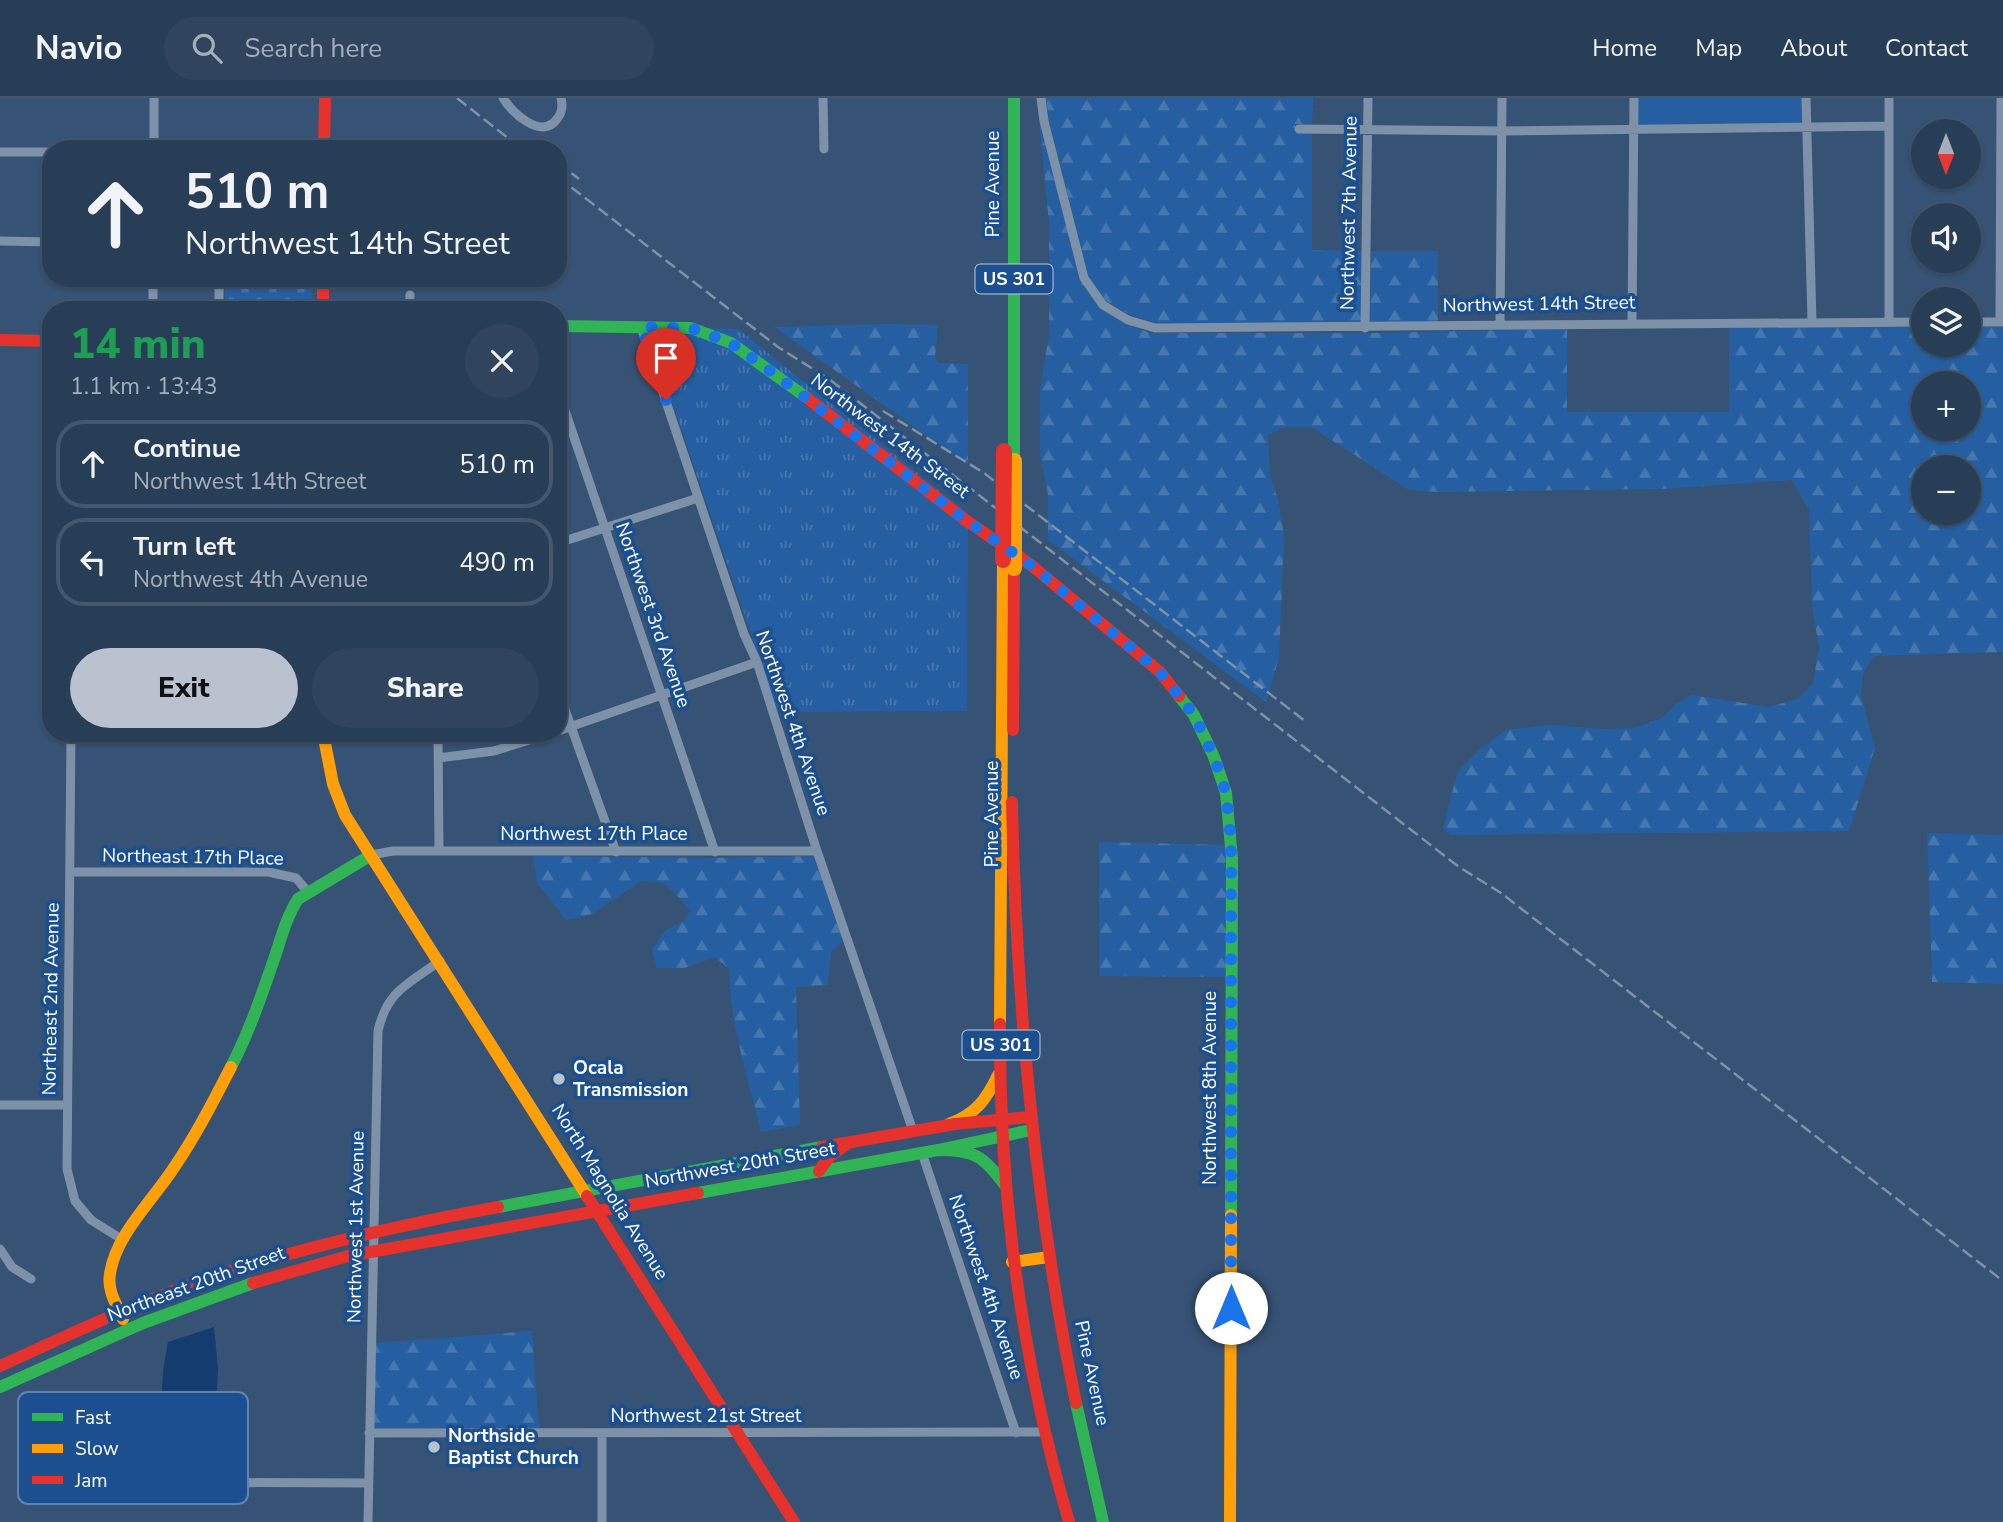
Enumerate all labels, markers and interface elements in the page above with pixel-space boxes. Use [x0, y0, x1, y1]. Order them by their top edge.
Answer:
search box [164, 17, 654, 80]
text: Navio [35, 26, 122, 71]
icon: search [188, 29, 226, 67]
text: Search here [244, 31, 382, 66]
text: Home [1592, 32, 1657, 64]
text: Map [1695, 32, 1742, 64]
text: About [1780, 32, 1847, 64]
text: Contact [1885, 32, 1968, 64]
street label: Northwest 7th Avenue [1334, 116, 1364, 310]
north arrow [1911, 119, 1981, 189]
map controls [1911, 119, 1981, 525]
street label: Pine Avenue [980, 131, 1006, 237]
text: 510 m [185, 158, 329, 225]
icon: ahead [70, 168, 161, 259]
button: sound [1911, 203, 1981, 273]
text: Northwest 14th Street [185, 222, 510, 265]
road number: US 301 [976, 264, 1052, 294]
button: layers [1911, 287, 1981, 357]
street label: Northwest 14th Street [1442, 289, 1636, 319]
text: 14 min [70, 316, 206, 373]
button: close [465, 324, 539, 398]
pin [636, 328, 696, 400]
icon: arrive [647, 339, 685, 377]
street label: Northwest 14th Street [805, 368, 975, 505]
text: 1.1 km · 13:43 [70, 371, 217, 402]
button: + [1911, 371, 1981, 441]
text: Continue [133, 431, 241, 466]
icon: ahead [74, 445, 112, 483]
text: 510 m [459, 447, 535, 482]
button: − [1911, 455, 1981, 525]
text: Northwest 14th Street [133, 466, 366, 497]
street label: Northwest 3rd Avenue [609, 519, 697, 711]
text: Turn left [133, 529, 236, 564]
icon: left [74, 543, 112, 581]
text: 490 m [459, 545, 535, 580]
text: Northwest 4th Avenue [133, 564, 368, 595]
street label: Northwest 4th Avenue [749, 627, 837, 819]
button: Exit [70, 648, 298, 728]
button: Share [312, 648, 539, 728]
street label: Pine Avenue [979, 761, 1005, 867]
street label: Northwest 17th Place [500, 821, 688, 847]
street label: Northeast 17th Place [102, 842, 284, 872]
street label: Northeast 2nd Avenue [36, 902, 66, 1096]
street label: Northwest 8th Avenue [1197, 991, 1223, 1185]
road number: US 301 [962, 1030, 1040, 1060]
place label: Ocala Transmission [573, 1055, 688, 1103]
marker: Ocala Transmission [551, 1071, 567, 1087]
street label: North Magnolia Avenue [545, 1099, 675, 1285]
street label: Northwest 1st Avenue [341, 1131, 371, 1323]
street label: Northwest 20th Street [643, 1135, 838, 1195]
street label: Northwest 4th Avenue [942, 1191, 1030, 1383]
street label: Northeast 20th Street [104, 1240, 289, 1328]
position arrow [1194, 1271, 1268, 1345]
street label: Pine Avenue [1068, 1318, 1116, 1428]
legend [18, 1392, 248, 1504]
street label: Northwest 21st Street [610, 1403, 802, 1429]
text: Fast [75, 1405, 111, 1431]
place label: Northside Baptist Church [448, 1423, 579, 1471]
text: Slow [75, 1436, 119, 1462]
marker: Northside Baptist Church [426, 1439, 442, 1455]
text: Jam [74, 1468, 108, 1494]

